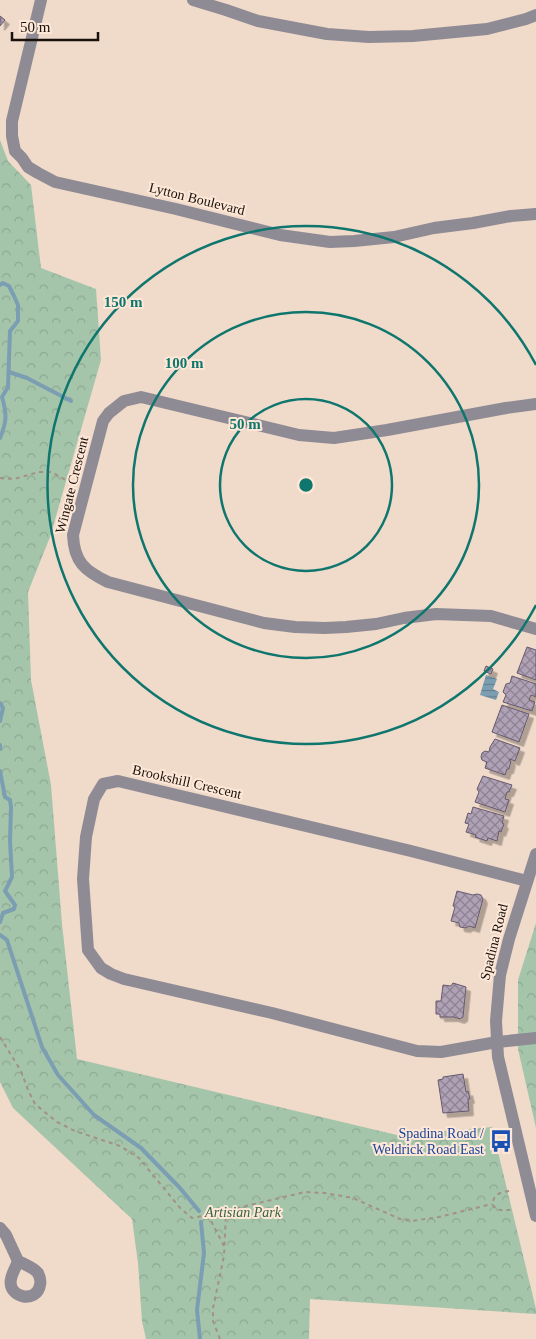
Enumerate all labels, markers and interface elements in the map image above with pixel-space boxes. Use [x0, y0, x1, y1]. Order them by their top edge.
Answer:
scale bar [12, 10, 99, 42]
text: 50 m [20, 19, 51, 35]
street label: Lytton Boulevard [147, 180, 247, 218]
text: 150 m [104, 294, 143, 310]
text: 100 m [165, 355, 204, 371]
text: 50 m [229, 416, 261, 432]
street label: Wingate Crescent [53, 435, 91, 535]
centre of rings [297, 476, 315, 494]
street label: Brookshill Crescent [131, 762, 243, 802]
street label: Spadina Road [477, 902, 511, 982]
place label: Spadina Road / Weldrick Road East [372, 1126, 484, 1157]
bus stop icon: Spadina Road / Weldrick Road East [488, 1128, 514, 1154]
park label: Artisian Park [204, 1205, 282, 1220]

